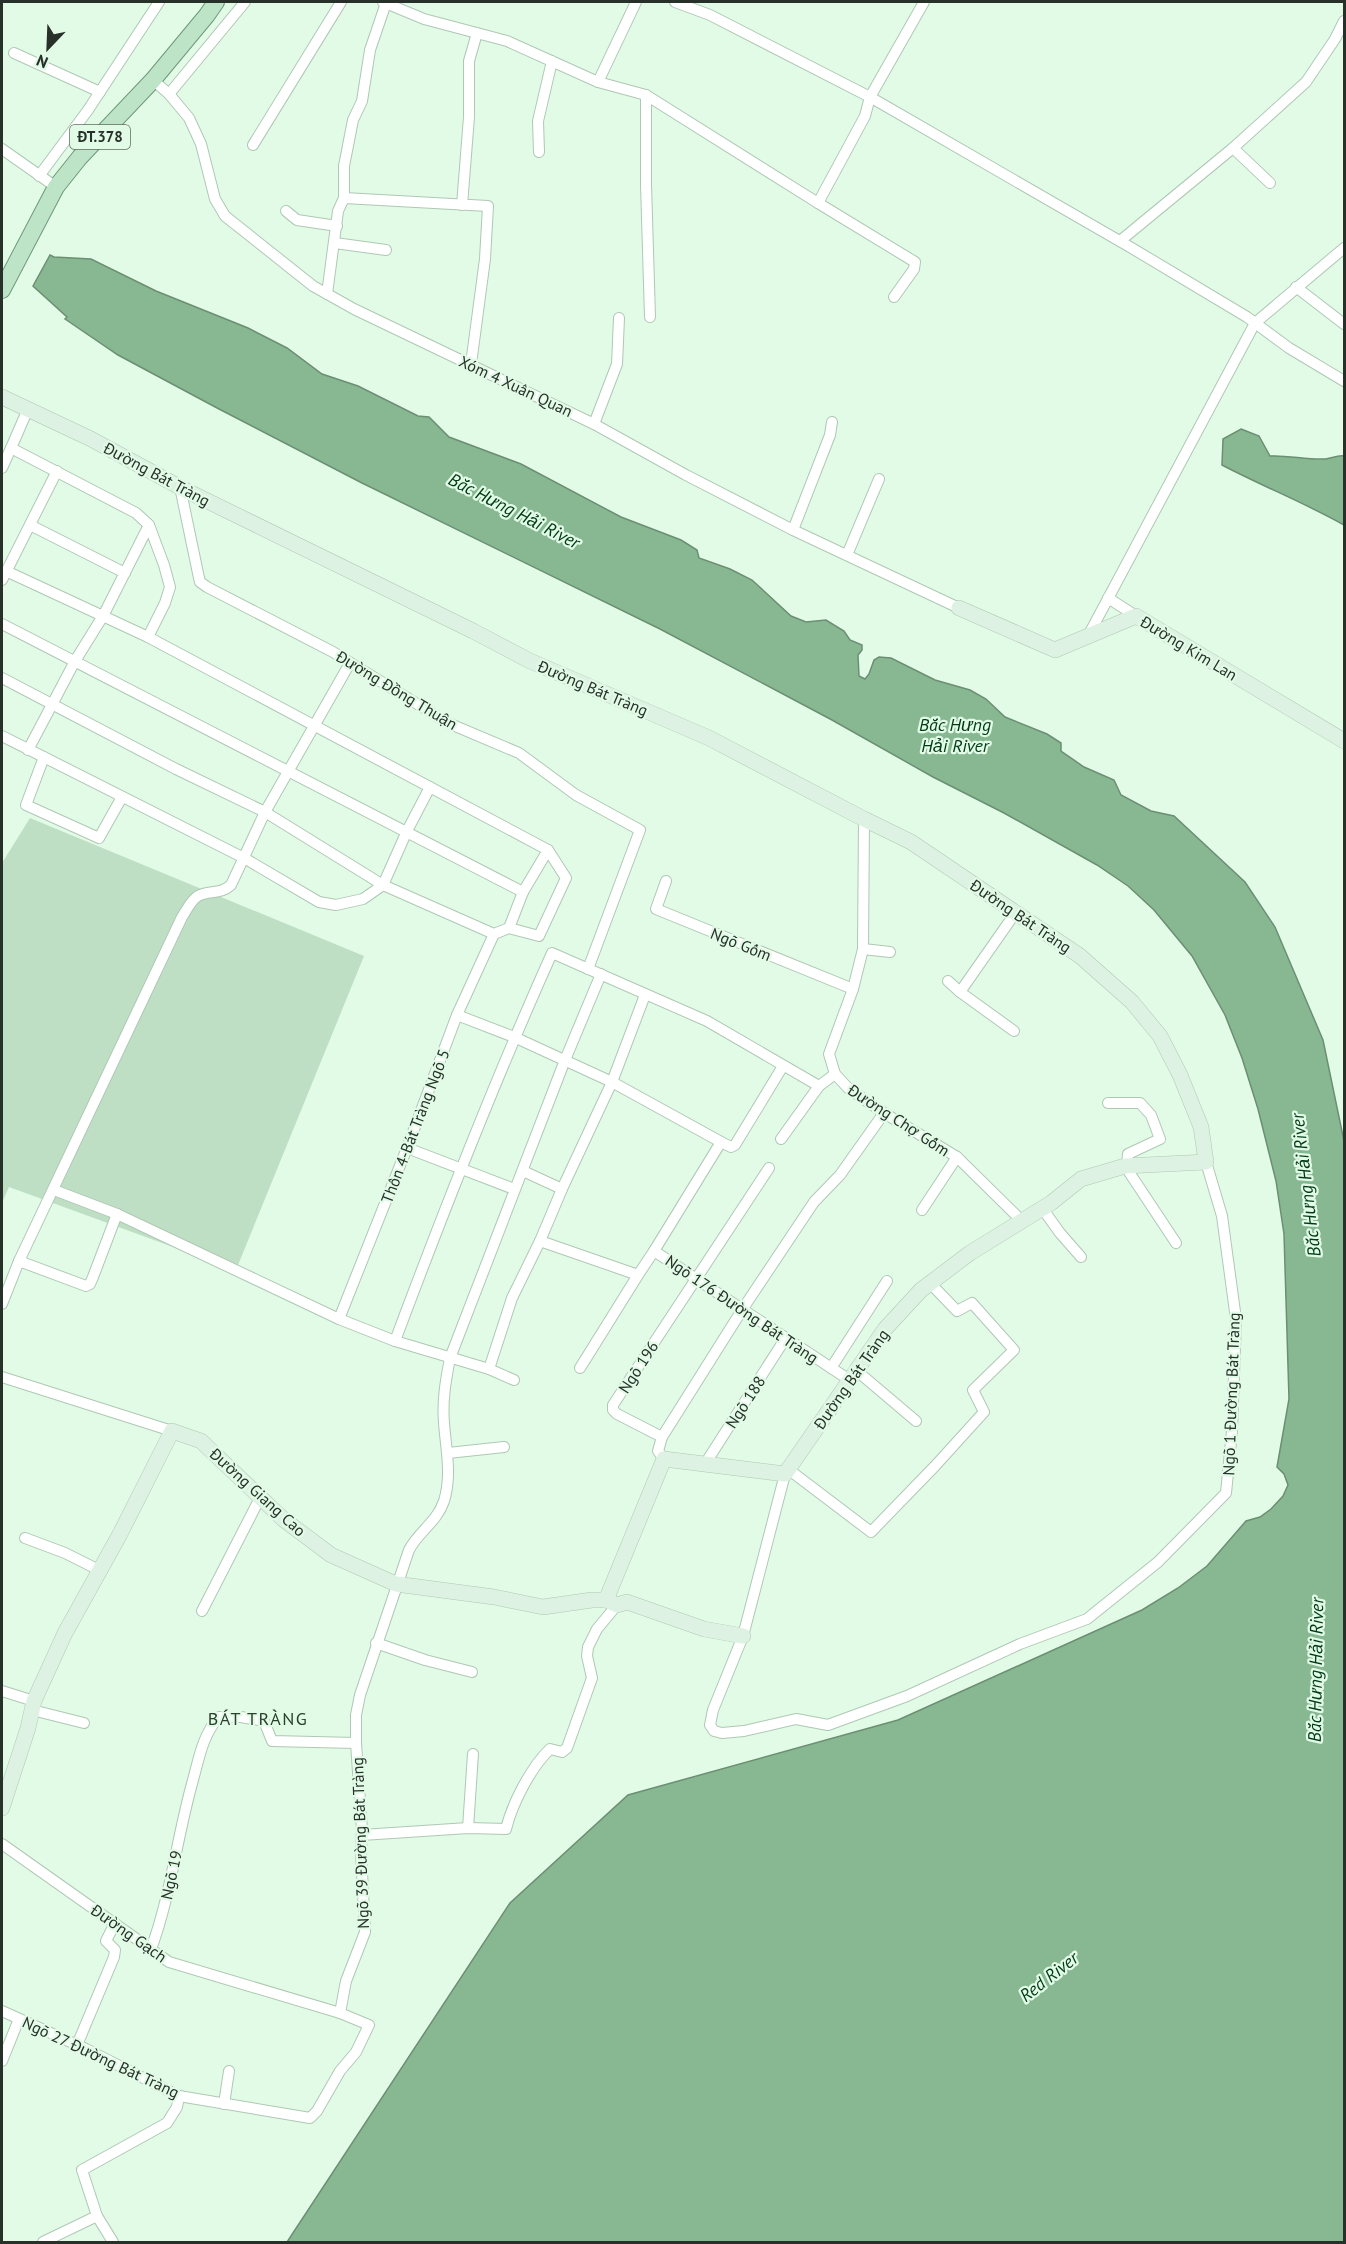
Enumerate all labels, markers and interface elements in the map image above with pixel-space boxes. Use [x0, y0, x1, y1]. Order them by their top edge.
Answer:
north arrow [18, 18, 78, 78]
text: N [33, 51, 51, 73]
road number: ĐT.378 [70, 125, 130, 149]
street label: Xóm 4 Xuân Quan [456, 351, 576, 421]
street label: Đường Bát Tràng [99, 437, 214, 510]
water label: Bắc Hưng Hải River [445, 468, 585, 554]
street label: Đường Kim Lan [1136, 611, 1241, 685]
street label: Đường Đồng Thuận [332, 645, 461, 734]
street label: Đường Bát Tràng [534, 655, 651, 720]
water label: Bắc Hưng Hải River [919, 713, 991, 757]
street label: Đường Bát Tràng [966, 874, 1075, 957]
street label: Ngõ Gốm [708, 923, 774, 965]
street label: Thôn 4-Bát Tràng Ngõ 5 [376, 1046, 454, 1206]
street label: Đường Chợ Gốm [843, 1079, 954, 1160]
water label: Bắc Hưng Hải River [1285, 1111, 1326, 1258]
street label: Ngõ 176 Đường Bát Tràng [662, 1250, 822, 1368]
street label: Ngõ 1 Đường Bát Tràng [1218, 1312, 1244, 1476]
street label: Đường Bát Tràng [808, 1325, 893, 1434]
street label: Ngõ 196 [614, 1337, 662, 1397]
street label: Ngõ 188 [721, 1372, 769, 1432]
street label: Đường Giang Cao [205, 1443, 310, 1540]
water label: Bắc Hưng Hải River [1303, 1597, 1328, 1742]
district label: BÁT TRÀNG [208, 1707, 308, 1730]
street label: Ngõ 39 Đường Bát Tràng [347, 1757, 373, 1929]
street label: Ngõ 19 [156, 1849, 186, 1901]
street label: Đường Gạch [86, 1899, 171, 1966]
water label: Red River [1015, 1946, 1084, 2007]
street label: Ngõ 27 Đường Bát Tràng [19, 2012, 183, 2102]

